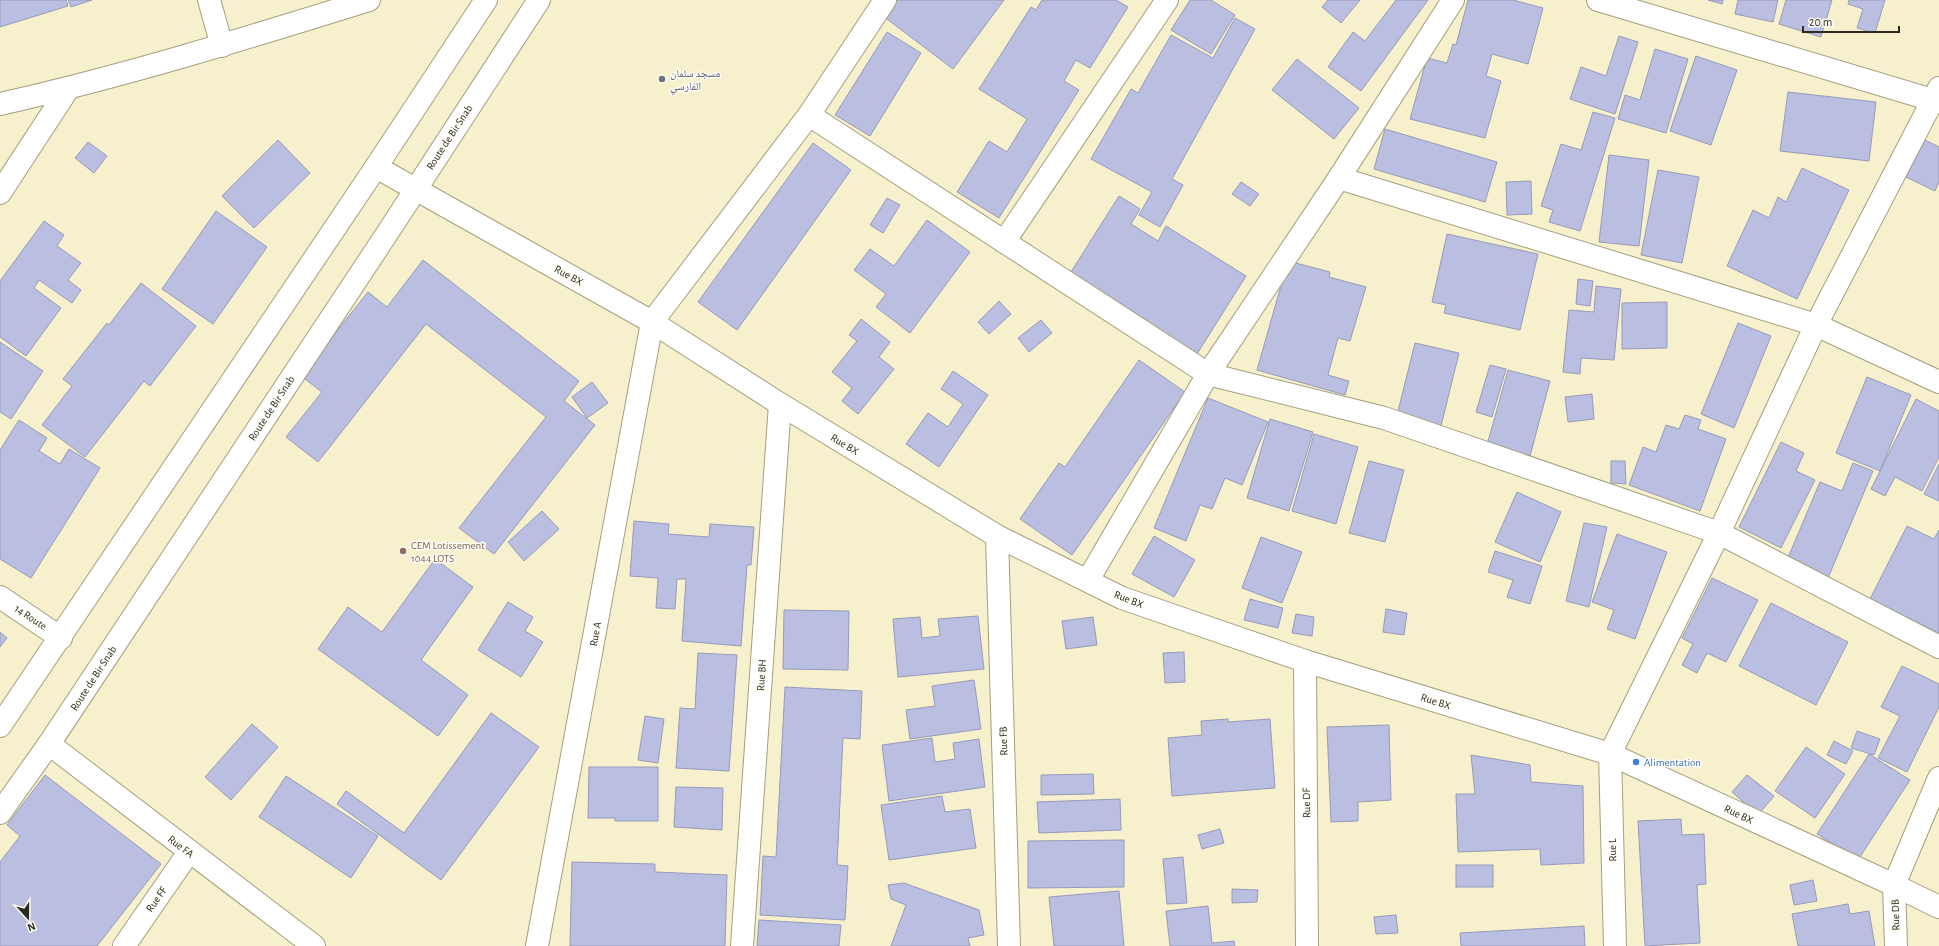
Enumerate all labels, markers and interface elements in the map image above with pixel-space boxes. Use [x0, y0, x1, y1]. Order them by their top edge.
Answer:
scale bar [1803, 8, 1899, 34]
text: 20 m [1809, 16, 1832, 28]
place label: مسجد سلمان الفارسي [670, 68, 720, 95]
marker: مسجد سلمان الفارسي [657, 74, 667, 84]
street label: Route de Bir Snab [424, 103, 475, 172]
street label: Rue BX [553, 263, 585, 288]
street label: Route de Bir Snab [246, 374, 297, 443]
street label: Rue BX [829, 432, 861, 457]
place label: CEM Lotissement 1044 LOTS [411, 540, 485, 564]
marker: CEM Lotissement 1044 LOTS [398, 546, 408, 556]
street label: Rue BX [1112, 589, 1146, 611]
street label: 14 Route [13, 603, 49, 632]
street label: Rue A [588, 620, 603, 647]
street label: Route de Bir Snab [68, 644, 119, 713]
street label: Rue BH [755, 659, 768, 691]
street label: Rue BX [1420, 692, 1453, 711]
street label: Rue FB [997, 726, 1010, 756]
marker: Alimentation [1631, 757, 1641, 767]
place label: Alimentation [1644, 757, 1701, 768]
street label: Rue DF [1301, 788, 1312, 818]
street label: Rue BX [1723, 803, 1755, 826]
street label: Rue FA [166, 833, 196, 860]
street label: Rue L [1607, 838, 1618, 862]
street label: Rue FF [144, 885, 169, 914]
north arrow [8, 898, 48, 938]
street label: Rue DB [1889, 899, 1902, 931]
text: N [26, 920, 37, 933]

